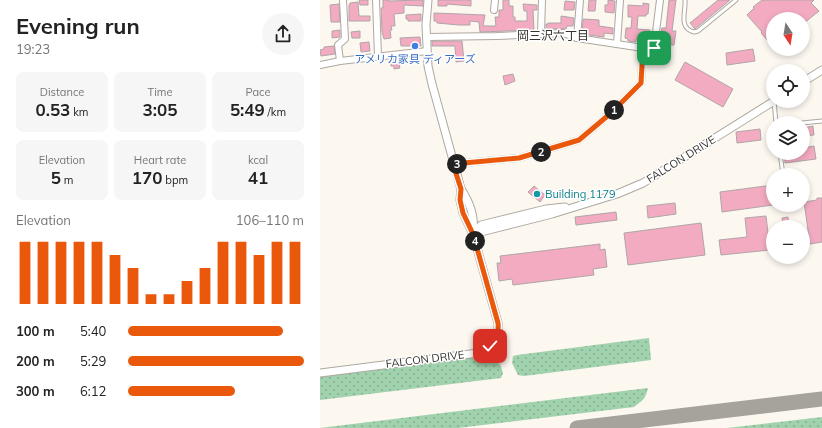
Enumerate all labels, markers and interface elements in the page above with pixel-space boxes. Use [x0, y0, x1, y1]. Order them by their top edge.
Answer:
text: Evening run [16, 12, 140, 40]
north arrow [766, 12, 810, 56]
map controls [766, 12, 810, 264]
button: share [262, 13, 304, 55]
district label: 岡三沢六丁目 [517, 28, 589, 43]
pin [637, 31, 671, 65]
icon: arrive [643, 37, 665, 59]
text: 19:23 [16, 41, 50, 57]
marker: アメリカ家具 ディアーズ [410, 41, 420, 51]
place label: アメリカ家具 ディアーズ [354, 52, 476, 66]
button: locate [766, 64, 810, 108]
text: Distance [40, 85, 84, 99]
text: Time [148, 85, 172, 99]
text: Pace [246, 85, 270, 99]
text: 0.53 [35, 99, 70, 120]
text: 3:05 [143, 99, 177, 120]
text: 5:49 [230, 99, 265, 120]
pin: 1 [604, 100, 624, 120]
text: 1 [611, 103, 617, 117]
text: km [70, 105, 89, 119]
text: /km [265, 105, 286, 119]
button: layers [766, 116, 810, 160]
street label: FALCON DRIVE [644, 132, 718, 186]
pin: 2 [531, 142, 551, 162]
text: 2 [538, 145, 544, 159]
text: Elevation [39, 153, 85, 167]
text: Heart rate [134, 153, 186, 167]
text: kcal [248, 153, 268, 167]
pin: 3 [447, 154, 467, 174]
text: 3 [454, 157, 460, 171]
text: 5 [51, 167, 61, 188]
text: 170 [132, 167, 162, 188]
text: 41 [248, 167, 268, 188]
button: + [766, 168, 810, 212]
text: m [61, 173, 73, 187]
text: bpm [162, 173, 188, 187]
place label: Building 1179 [545, 187, 616, 201]
marker: Building 1179 [532, 189, 542, 199]
text: Elevation [16, 212, 71, 228]
text: 106–110 m [236, 212, 304, 228]
button: − [766, 220, 810, 264]
pin: 4 [465, 231, 485, 251]
text: 4 [472, 234, 478, 248]
text: 100 m [16, 323, 55, 339]
text: 5:40 [80, 323, 106, 339]
pin [473, 329, 507, 363]
icon: check [479, 335, 501, 357]
street label: FALCON DRIVE [385, 347, 465, 371]
text: 200 m [16, 353, 55, 369]
text: 5:29 [80, 353, 106, 369]
text: 300 m [16, 383, 55, 399]
text: 6:12 [80, 383, 106, 399]

